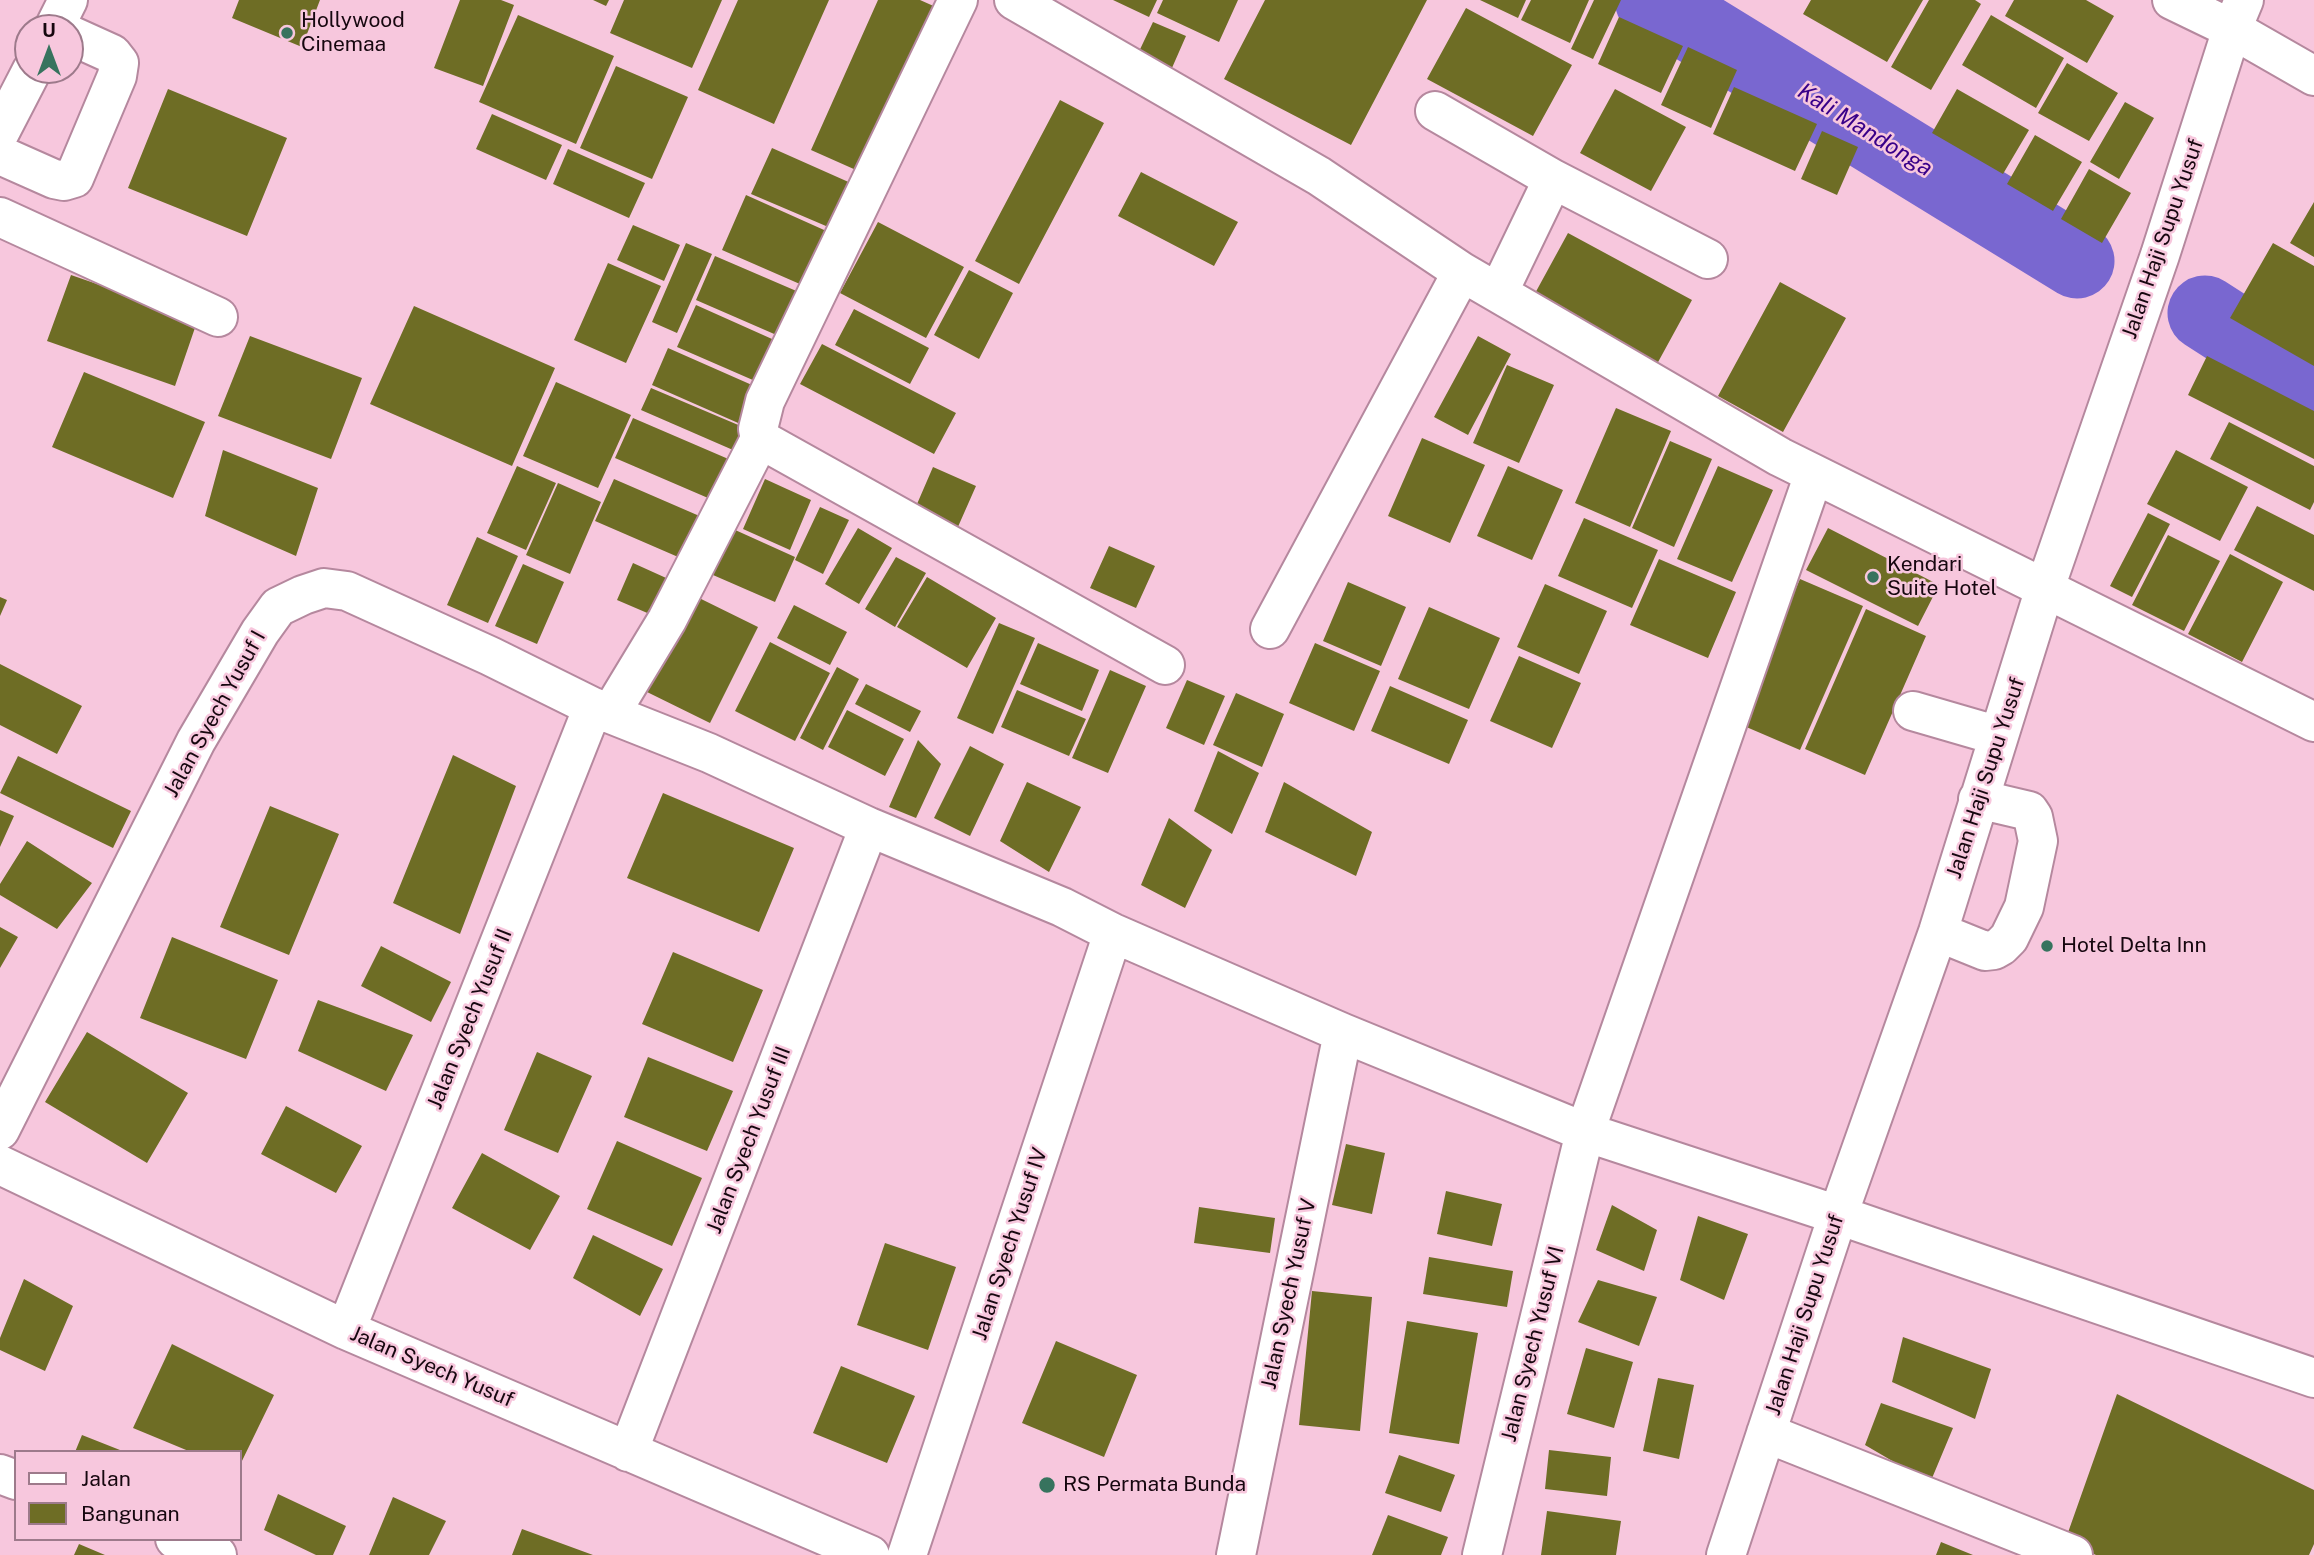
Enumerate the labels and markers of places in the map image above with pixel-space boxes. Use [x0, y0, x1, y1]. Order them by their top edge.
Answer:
place label: Hollywood Cinemaa [301, 8, 405, 58]
marker: Hollywood Cinemaa [279, 25, 295, 41]
place label: Kendari Suite Hotel [1887, 552, 1997, 602]
marker: Kendari Suite Hotel [1865, 569, 1881, 585]
place label: Hotel Delta Inn [2061, 933, 2207, 959]
marker: Hotel Delta Inn [2039, 938, 2055, 954]
place label: RS Permata Bunda [1063, 1472, 1246, 1498]
marker: RS Permata Bunda [1037, 1475, 1057, 1495]

